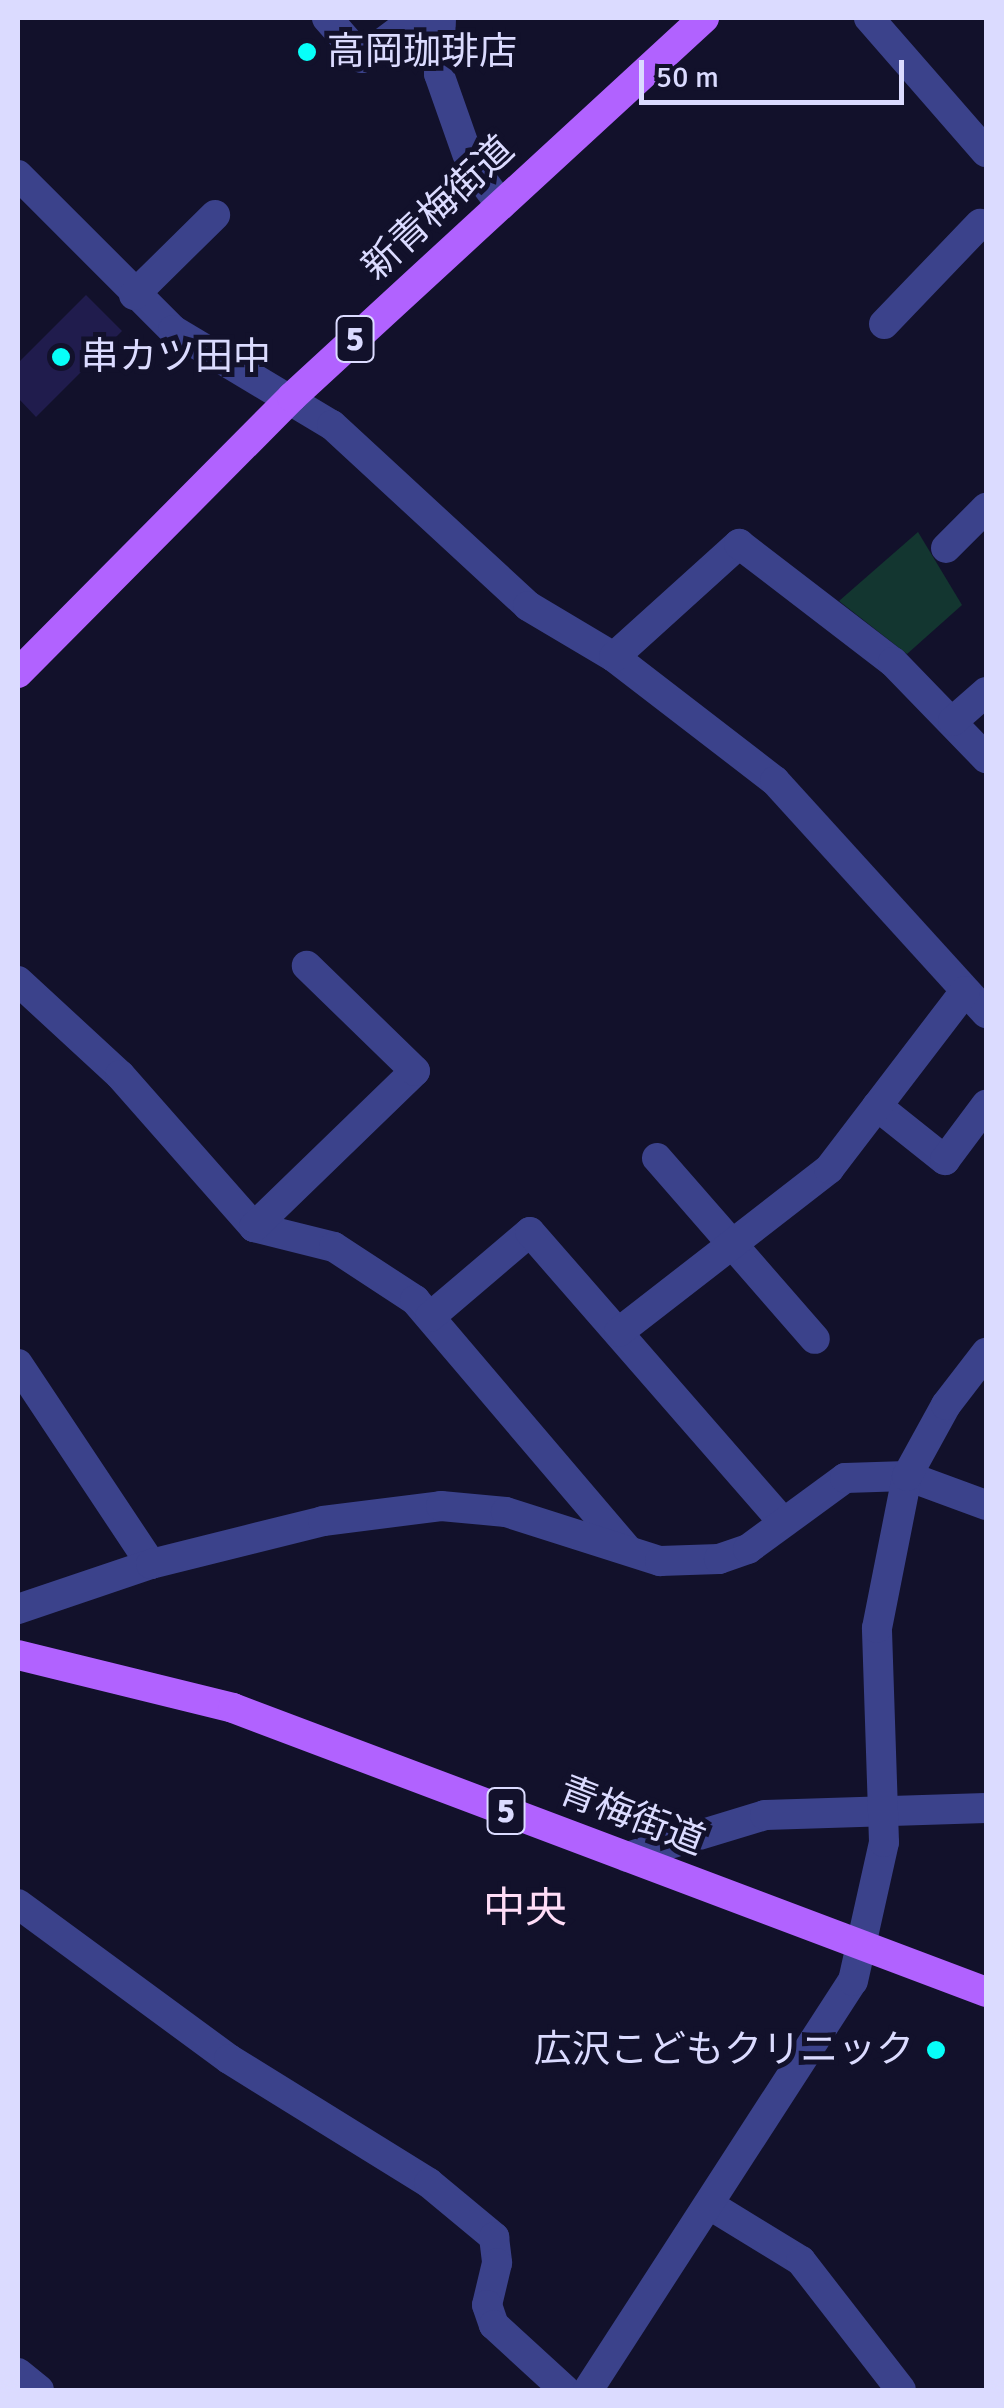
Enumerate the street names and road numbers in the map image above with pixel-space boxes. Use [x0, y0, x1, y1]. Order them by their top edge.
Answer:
street label: 新青梅街道 [353, 127, 523, 289]
road number: 5 [335, 309, 375, 369]
street label: 青梅街道 [553, 1767, 711, 1865]
road number: 5 [486, 1781, 526, 1841]

